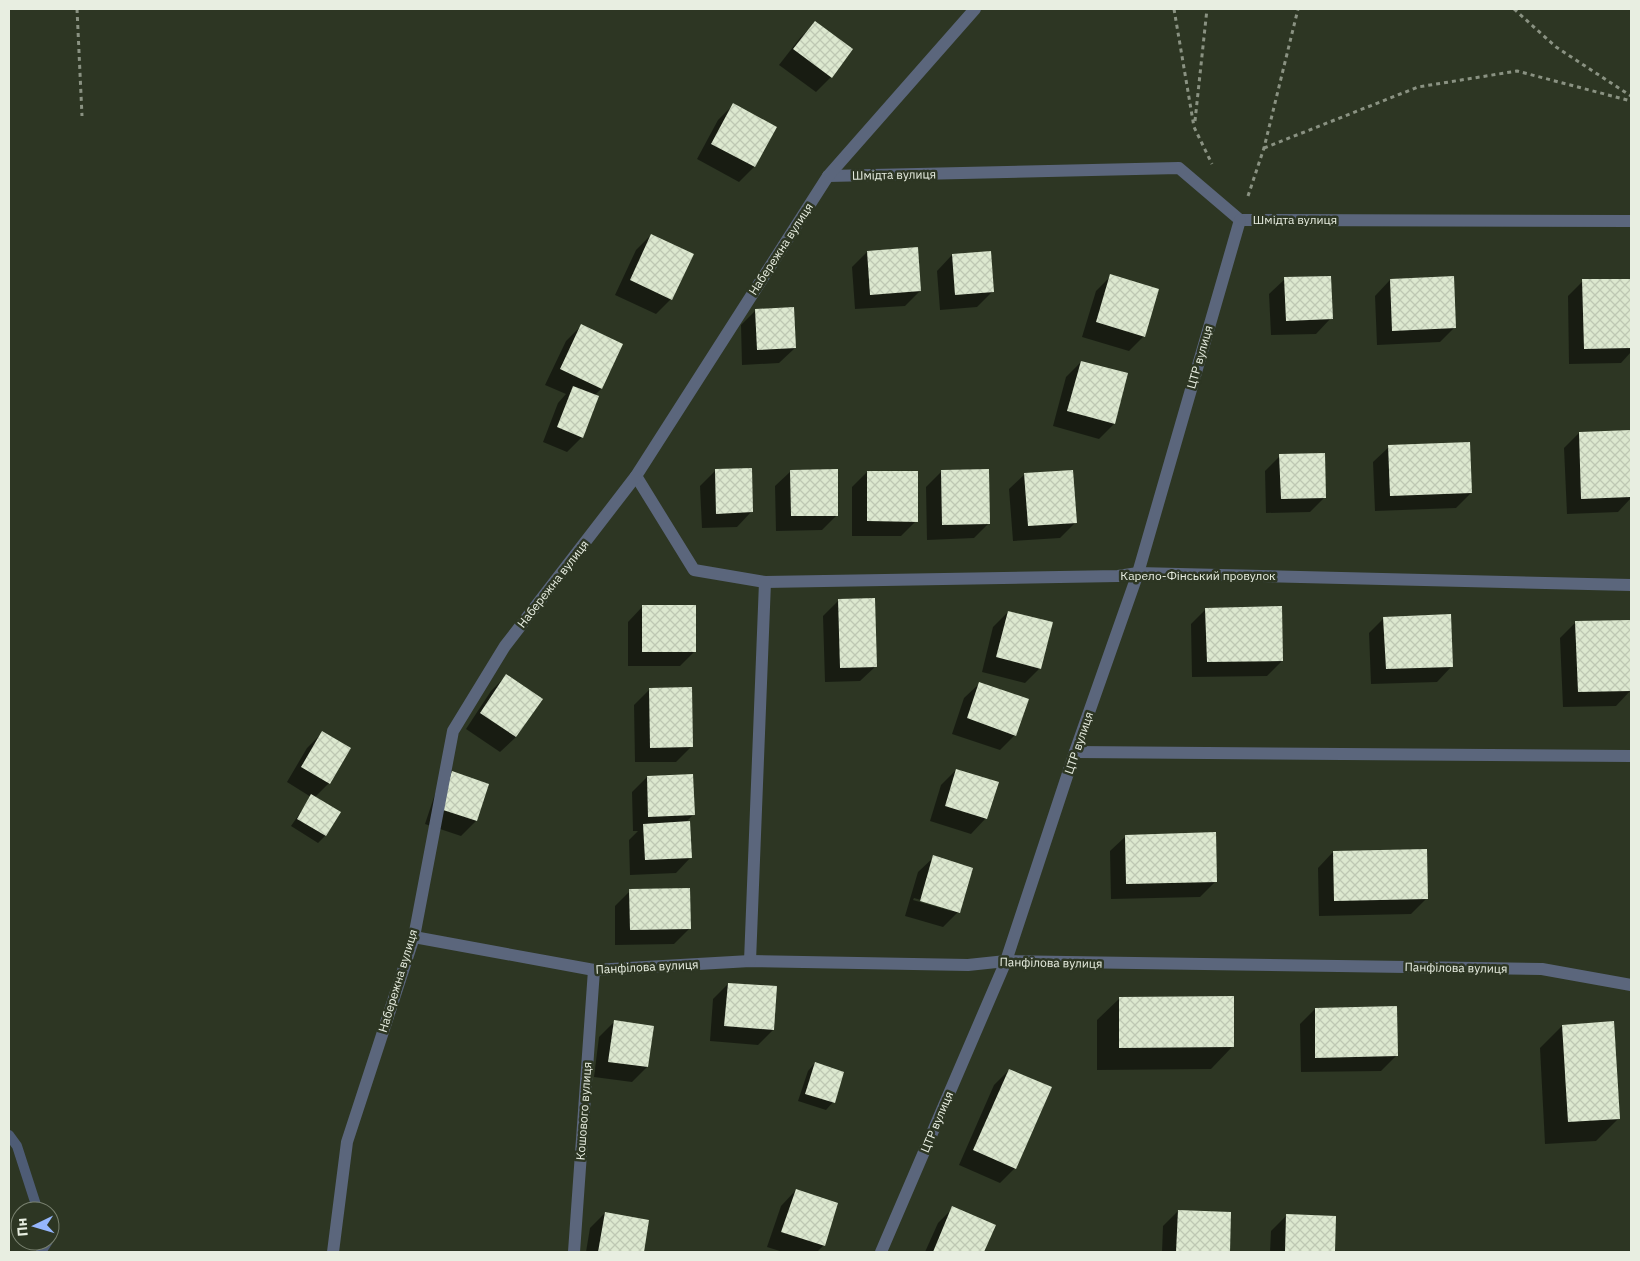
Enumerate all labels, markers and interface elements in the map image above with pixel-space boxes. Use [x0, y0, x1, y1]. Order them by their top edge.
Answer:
street label: Шмідта вулиця [852, 166, 936, 183]
street label: Набережна вулиця [745, 200, 816, 298]
street label: Шмідта вулиця [1253, 212, 1337, 227]
street label: ЦТР вулиця [1183, 323, 1216, 390]
street label: Набережна вулиця [514, 537, 591, 630]
street label: Карело-Фінський провулок [1120, 568, 1276, 583]
street label: ЦТР вулиця [1061, 710, 1096, 776]
street label: Набережна вулиця [375, 927, 420, 1034]
street label: Панфілова вулиця [999, 954, 1103, 971]
street label: Панфілова вулиця [595, 956, 699, 977]
street label: Панфілова вулиця [1404, 959, 1508, 976]
street label: Кошового вулиця [573, 1061, 594, 1161]
street label: ЦТР вулиця [917, 1089, 956, 1155]
north arrow [10, 1201, 60, 1251]
text: Пн [12, 1217, 32, 1237]

